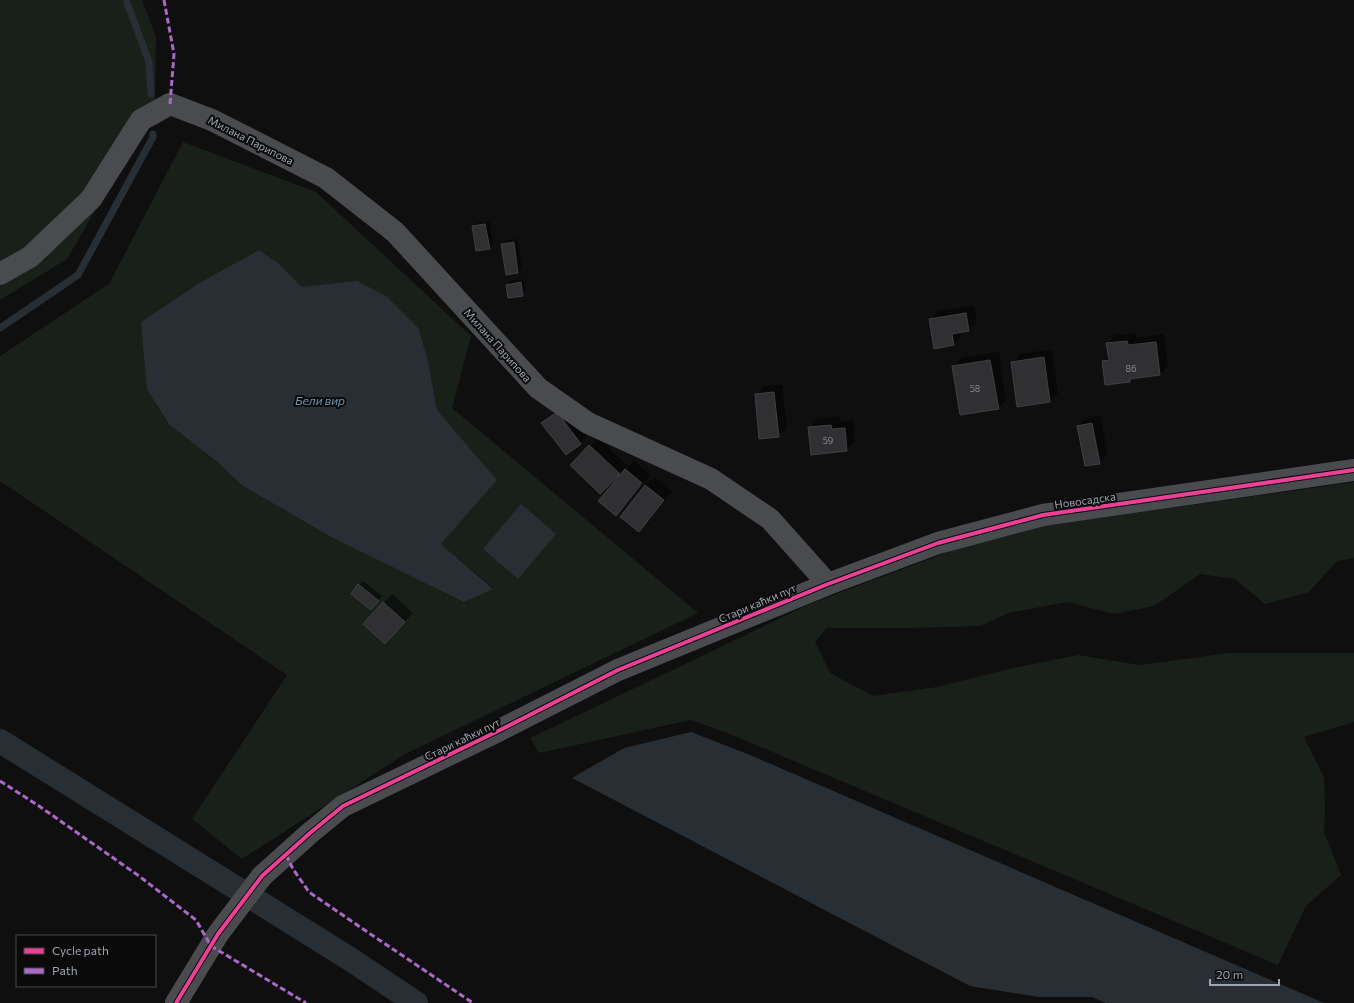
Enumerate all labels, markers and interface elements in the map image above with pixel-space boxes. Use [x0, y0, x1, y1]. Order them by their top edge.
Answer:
street label: Милана Парипова [206, 113, 296, 167]
street label: Милана Парипова [462, 306, 534, 384]
house number: 86 [1126, 363, 1136, 374]
house number: 58 [970, 383, 980, 394]
water label: Бели вир [295, 393, 345, 407]
house number: 59 [823, 435, 833, 446]
street label: Новосадска [1053, 489, 1117, 511]
street label: Стари каћки пут [717, 581, 797, 625]
street label: Стари каћки пут [422, 715, 502, 763]
legend [16, 935, 156, 987]
text: Cycle path [52, 943, 109, 957]
scale bar [1210, 961, 1279, 987]
text: Path [52, 963, 78, 977]
text: 20 m [1216, 967, 1243, 981]

